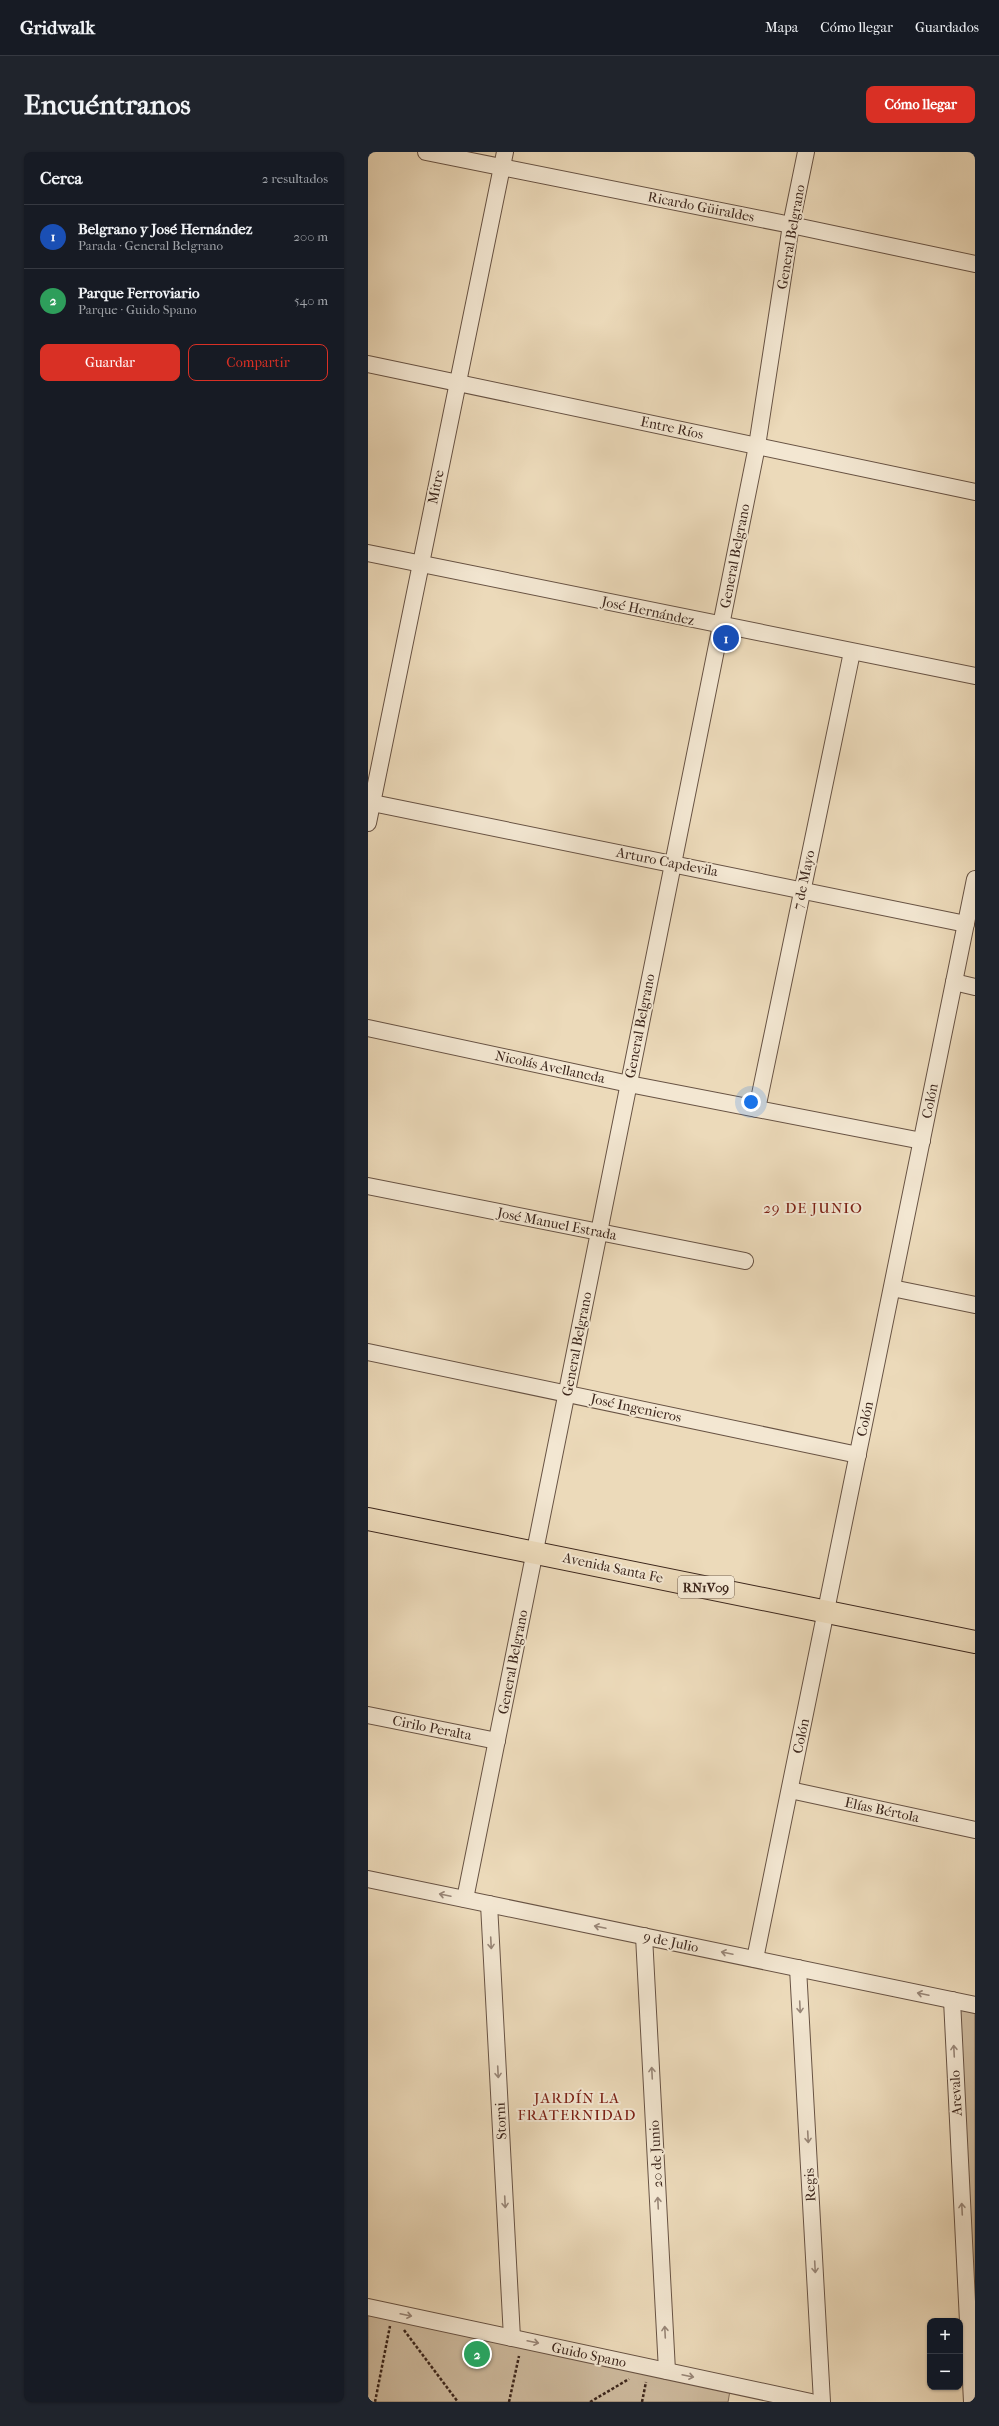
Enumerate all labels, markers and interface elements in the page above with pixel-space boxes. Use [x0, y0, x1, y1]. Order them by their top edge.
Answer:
text: Gridwalk [20, 17, 95, 39]
text: Mapa [765, 19, 798, 36]
text: Cómo llegar [820, 19, 893, 36]
text: Guardados [915, 19, 979, 36]
button: Cómo llegar [866, 86, 975, 123]
text: Encuéntranos [24, 88, 191, 121]
text: Cerca [40, 168, 82, 188]
text: 2 resultados [262, 171, 328, 186]
street label: General Belgrano [773, 183, 809, 291]
street label: Ricardo Güiraldes [646, 188, 756, 226]
text: Belgrano y José Hernández [78, 220, 252, 238]
text: 1 [51, 229, 55, 244]
text: 200 m [293, 229, 328, 244]
text: Parada · General Belgrano [78, 238, 223, 253]
text: Parque Ferroviario [78, 284, 200, 302]
text: 2 [50, 293, 56, 308]
text: 540 m [294, 293, 328, 308]
text: Parque · Guido Spano [78, 302, 197, 317]
button: Guardar [40, 344, 180, 381]
button: Compartir [188, 344, 328, 381]
street label: Entre Ríos [639, 413, 705, 443]
street label: Mitre [424, 468, 448, 506]
street label: General Belgrano [717, 502, 753, 610]
street label: José Hernández [599, 593, 696, 629]
pin: 1 [713, 623, 739, 653]
street label: Arturo Capdevila [614, 844, 720, 880]
street label: 7 de Mayo [789, 849, 819, 911]
street label: General Belgrano [622, 972, 658, 1080]
street label: Nicolás Avellaneda [494, 1047, 607, 1087]
street label: Colón [918, 1082, 942, 1120]
your location [741, 1092, 761, 1112]
district label: 29 DE JUNIO [763, 1199, 863, 1217]
street label: José Manuel Estrada [495, 1204, 619, 1244]
street label: General Belgrano [559, 1290, 595, 1398]
street label: José Ingenieros [588, 1390, 683, 1426]
street label: Colón [853, 1400, 877, 1438]
street label: Avenida Santa Fe [560, 1549, 665, 1587]
road number: RN1V09 [678, 1576, 734, 1598]
street label: General Belgrano [495, 1608, 531, 1716]
street label: Cirilo Peralta [391, 1712, 473, 1744]
street label: Colón [789, 1717, 813, 1755]
street label: Elías Bértola [843, 1794, 921, 1826]
one-way arrow [439, 1890, 452, 1898]
one-way arrow [594, 1922, 607, 1930]
street label: 9 de Julio [642, 1928, 700, 1956]
one-way arrow [487, 1936, 495, 1949]
one-way arrow [721, 1949, 734, 1957]
one-way arrow [917, 1989, 930, 1997]
one-way arrow [797, 2000, 804, 2013]
one-way arrow [951, 2045, 958, 2058]
one-way arrow [494, 2065, 502, 2078]
one-way arrow [648, 2067, 655, 2080]
street label: Arevalo [946, 2070, 966, 2117]
district label: JARDÍN LA FRATERNIDAD [518, 2089, 636, 2124]
street label: Storni [492, 2102, 510, 2140]
street label: 20 de Junio [646, 2120, 666, 2188]
one-way arrow [804, 2130, 811, 2143]
street label: Regis [801, 2168, 819, 2202]
one-way arrow [501, 2195, 509, 2208]
one-way arrow [655, 2196, 662, 2209]
one-way arrow [959, 2203, 966, 2216]
one-way arrow [811, 2260, 819, 2273]
one-way arrow [399, 2311, 412, 2319]
map controls [927, 2318, 963, 2390]
button: + [927, 2318, 963, 2354]
one-way arrow [662, 2326, 669, 2339]
pin: 2 [464, 2339, 490, 2369]
one-way arrow [526, 2339, 539, 2347]
street label: Guido Spano [550, 2339, 628, 2371]
button: − [927, 2354, 963, 2390]
one-way arrow [681, 2372, 694, 2380]

